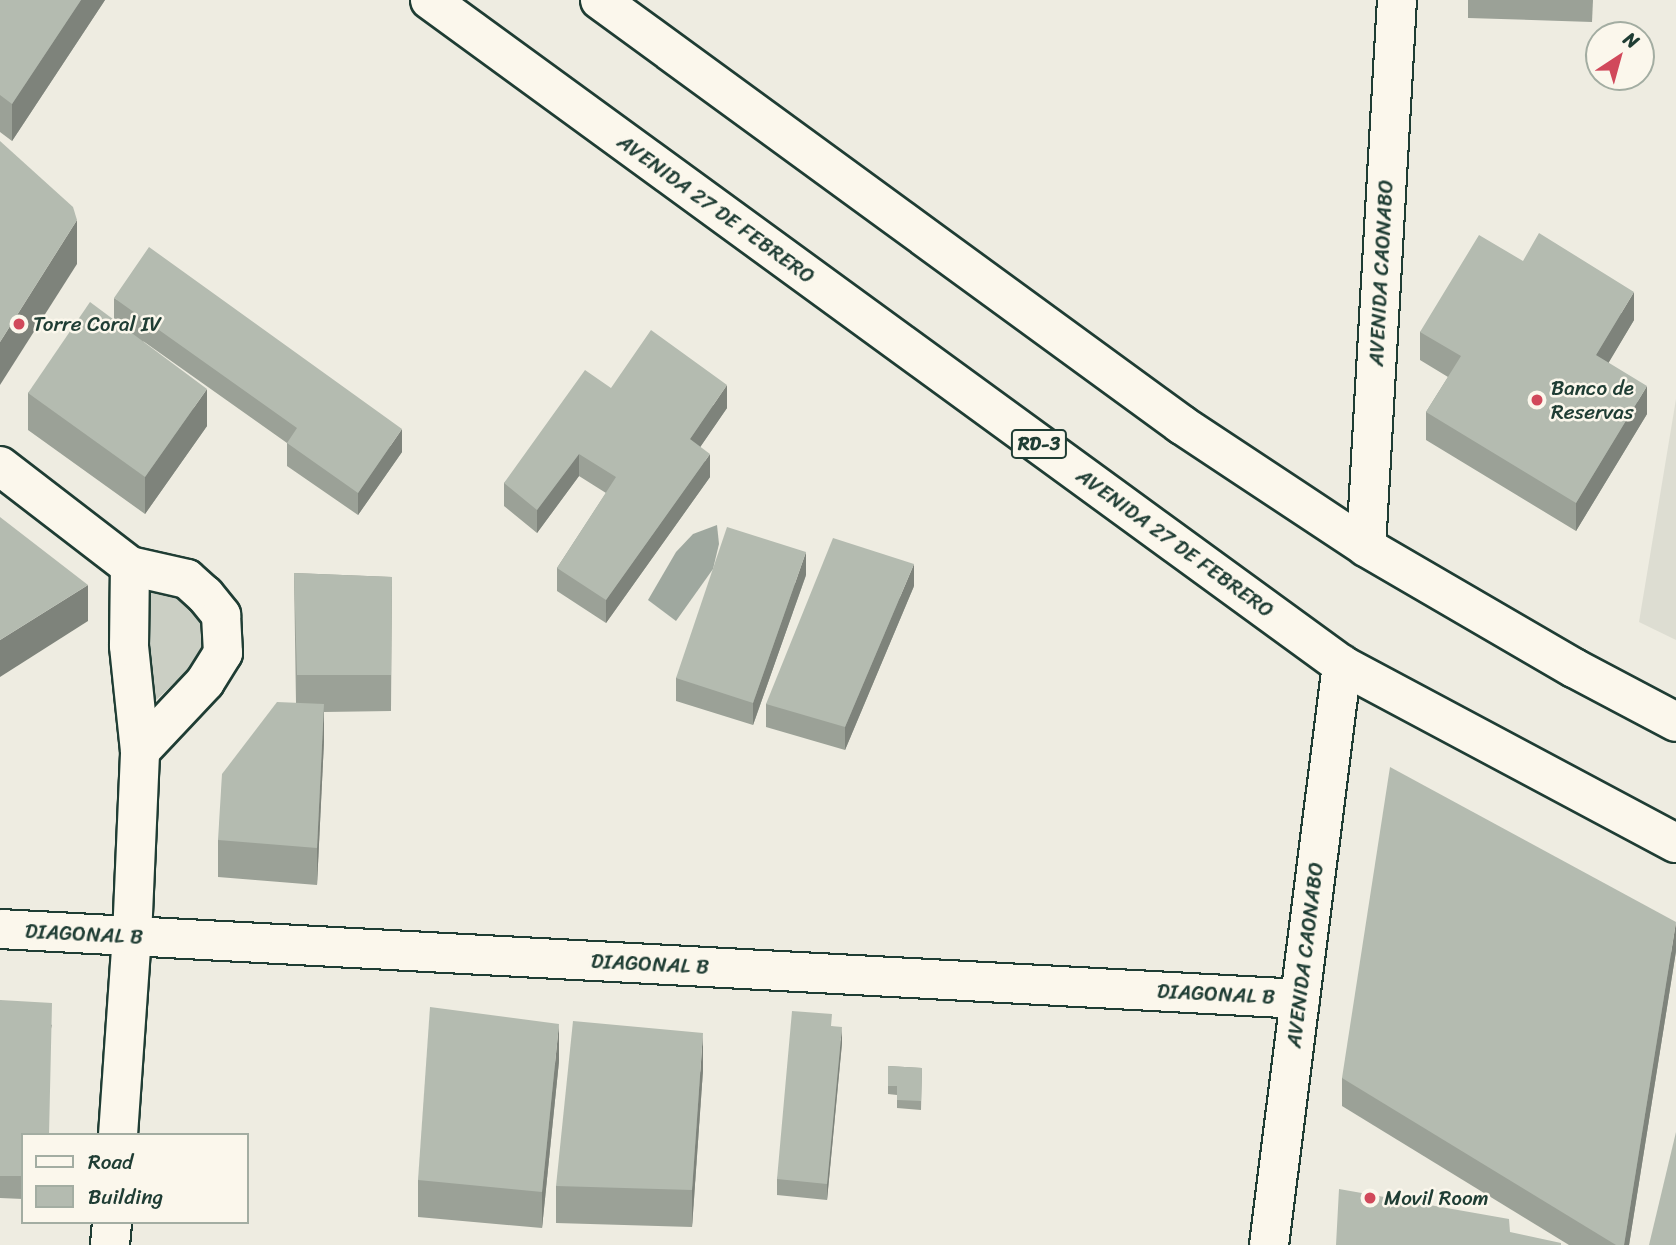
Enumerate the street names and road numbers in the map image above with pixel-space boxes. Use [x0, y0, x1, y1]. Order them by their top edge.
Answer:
street label: AVENIDA 27 DE FEBRERO [613, 129, 819, 289]
street label: AVENIDA CAONABO [1364, 179, 1398, 367]
road number: RD-3 [1009, 428, 1069, 460]
street label: AVENIDA 27 DE FEBRERO [1072, 463, 1278, 623]
street label: AVENIDA CAONABO [1281, 861, 1329, 1049]
street label: DIAGONAL B [24, 918, 144, 950]
street label: DIAGONAL B [590, 948, 710, 980]
street label: DIAGONAL B [1156, 978, 1276, 1010]

